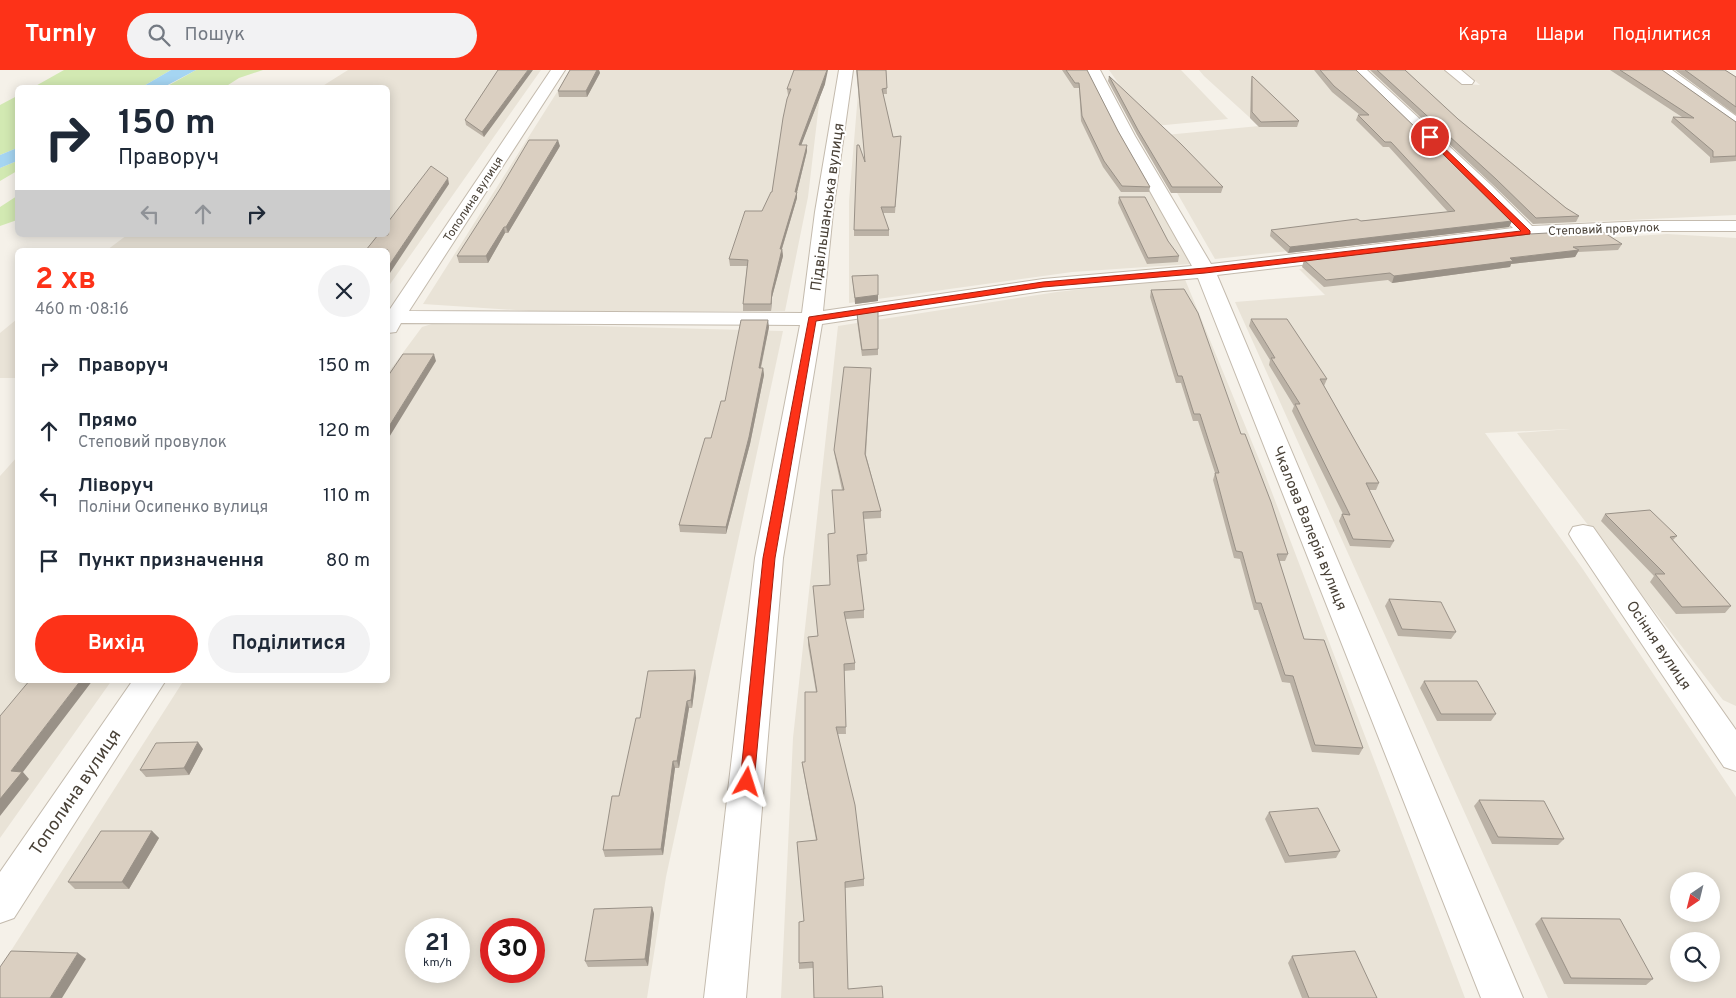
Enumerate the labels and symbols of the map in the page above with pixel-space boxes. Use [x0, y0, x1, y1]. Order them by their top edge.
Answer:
pin [1409, 116, 1451, 158]
street label: Підвільшанська вулиця [807, 122, 850, 293]
street label: Тополина вулиця [440, 154, 507, 245]
street label: Степовий провулок [1548, 220, 1660, 240]
street label: Чкалова Валерія вулиця [1267, 444, 1350, 613]
street label: Осіння вулиця [1621, 598, 1695, 694]
street label: Тополина вулиця [25, 725, 127, 861]
position arrow [720, 755, 772, 807]
north arrow [1670, 872, 1720, 922]
speed limit sign: 30 [480, 918, 545, 983]

